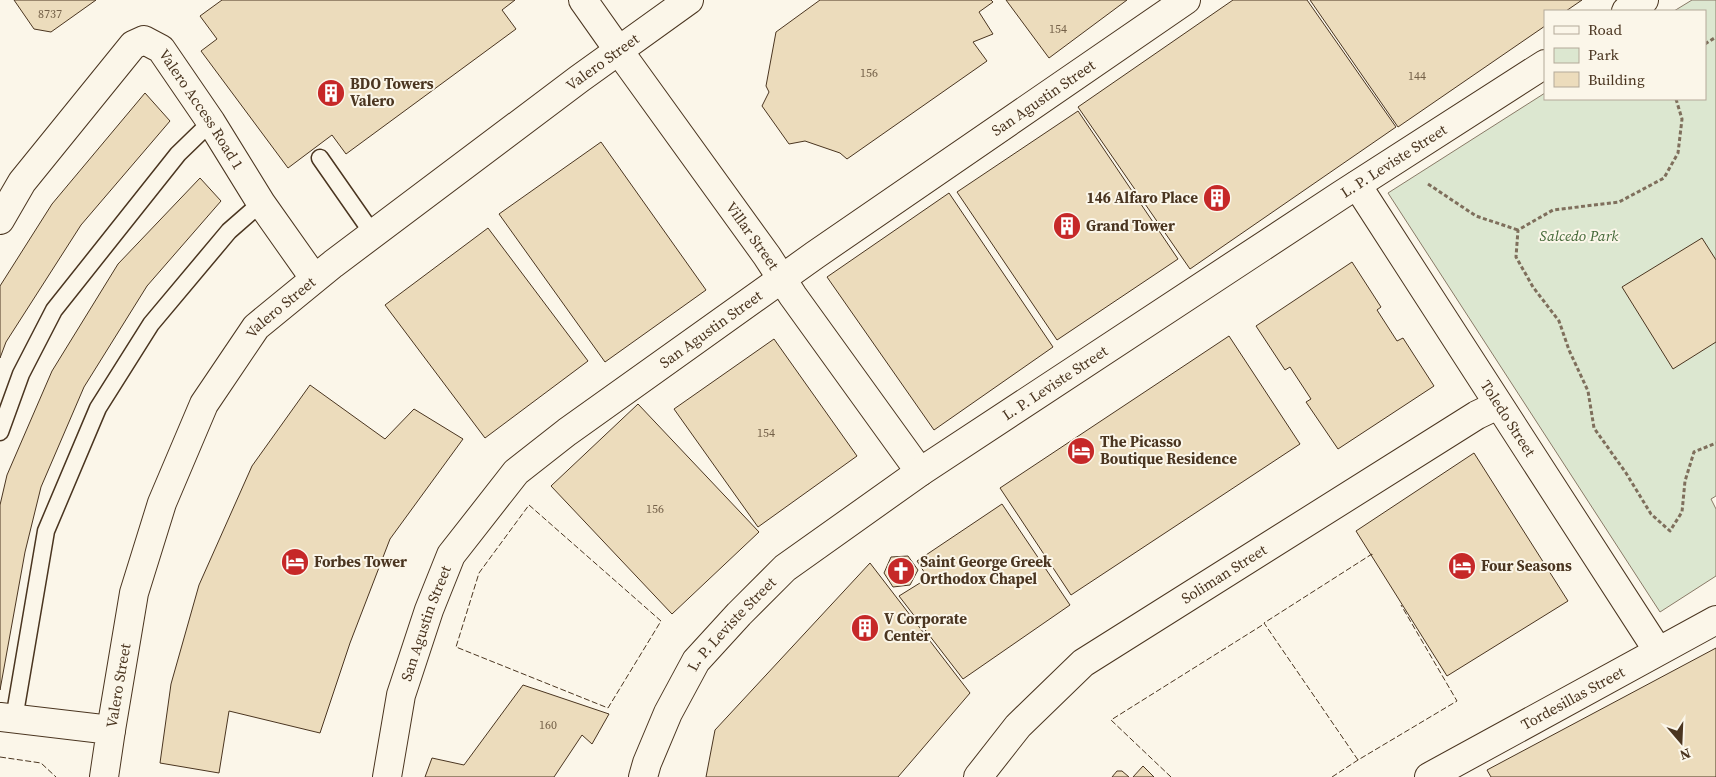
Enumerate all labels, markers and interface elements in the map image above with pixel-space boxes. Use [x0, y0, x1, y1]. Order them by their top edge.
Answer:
house number: 8737 [38, 6, 62, 22]
legend [1544, 10, 1706, 100]
text: Road [1588, 19, 1622, 40]
house number: 154 [1049, 21, 1067, 37]
street label: Valero Street [561, 28, 643, 95]
text: Park [1588, 44, 1620, 65]
street label: Valero Access Road 1 [154, 45, 249, 173]
street label: San Agustin Street [987, 54, 1099, 141]
house number: 156 [860, 65, 878, 81]
house number: 144 [1408, 68, 1426, 84]
text: Building [1588, 69, 1645, 90]
place label: BDO Towers Valero [350, 73, 434, 111]
building icon: BDO Towers Valero [316, 78, 346, 108]
street label: L. P. Leviste Street [1336, 119, 1451, 203]
building icon: 146 Alfaro Place [1202, 183, 1232, 213]
place label: 146 Alfaro Place [1087, 187, 1198, 208]
street label: Villar Street [721, 197, 784, 274]
building icon: Grand Tower [1052, 211, 1082, 241]
place label: Grand Tower [1086, 215, 1175, 236]
park label: Salcedo Park [1540, 225, 1619, 246]
street label: Valero Street [241, 271, 320, 342]
street label: San Agustin Street [655, 285, 766, 373]
street label: L. P. Leviste Street [998, 340, 1112, 425]
street label: Toledo Street [1476, 376, 1541, 461]
house number: 154 [757, 425, 775, 441]
place label: The Picasso Boutique Residence [1100, 431, 1237, 469]
hotel icon: The Picasso Boutique Residence [1066, 436, 1096, 466]
house number: 156 [646, 501, 664, 517]
street label: Soliman Street [1177, 539, 1271, 609]
hotel icon: Forbes Tower [280, 547, 310, 577]
place label: Forbes Tower [314, 551, 407, 572]
place label: Saint George Greek Orthodox Chapel [920, 551, 1052, 589]
hotel icon: Four Seasons [1447, 551, 1477, 581]
place label: Four Seasons [1481, 555, 1572, 576]
church icon: Saint George Greek Orthodox Chapel [886, 556, 916, 586]
street label: San Agustin Street [395, 562, 456, 684]
street label: L. P. Leviste Street [682, 572, 780, 675]
place label: V Corporate Center [884, 608, 967, 646]
building icon: V Corporate Center [850, 613, 880, 643]
street label: Valero Street [101, 642, 135, 729]
street label: Tordesillas Street [1517, 661, 1628, 735]
house number: 160 [539, 717, 557, 733]
north arrow [1656, 717, 1706, 767]
text: N [1677, 743, 1693, 765]

